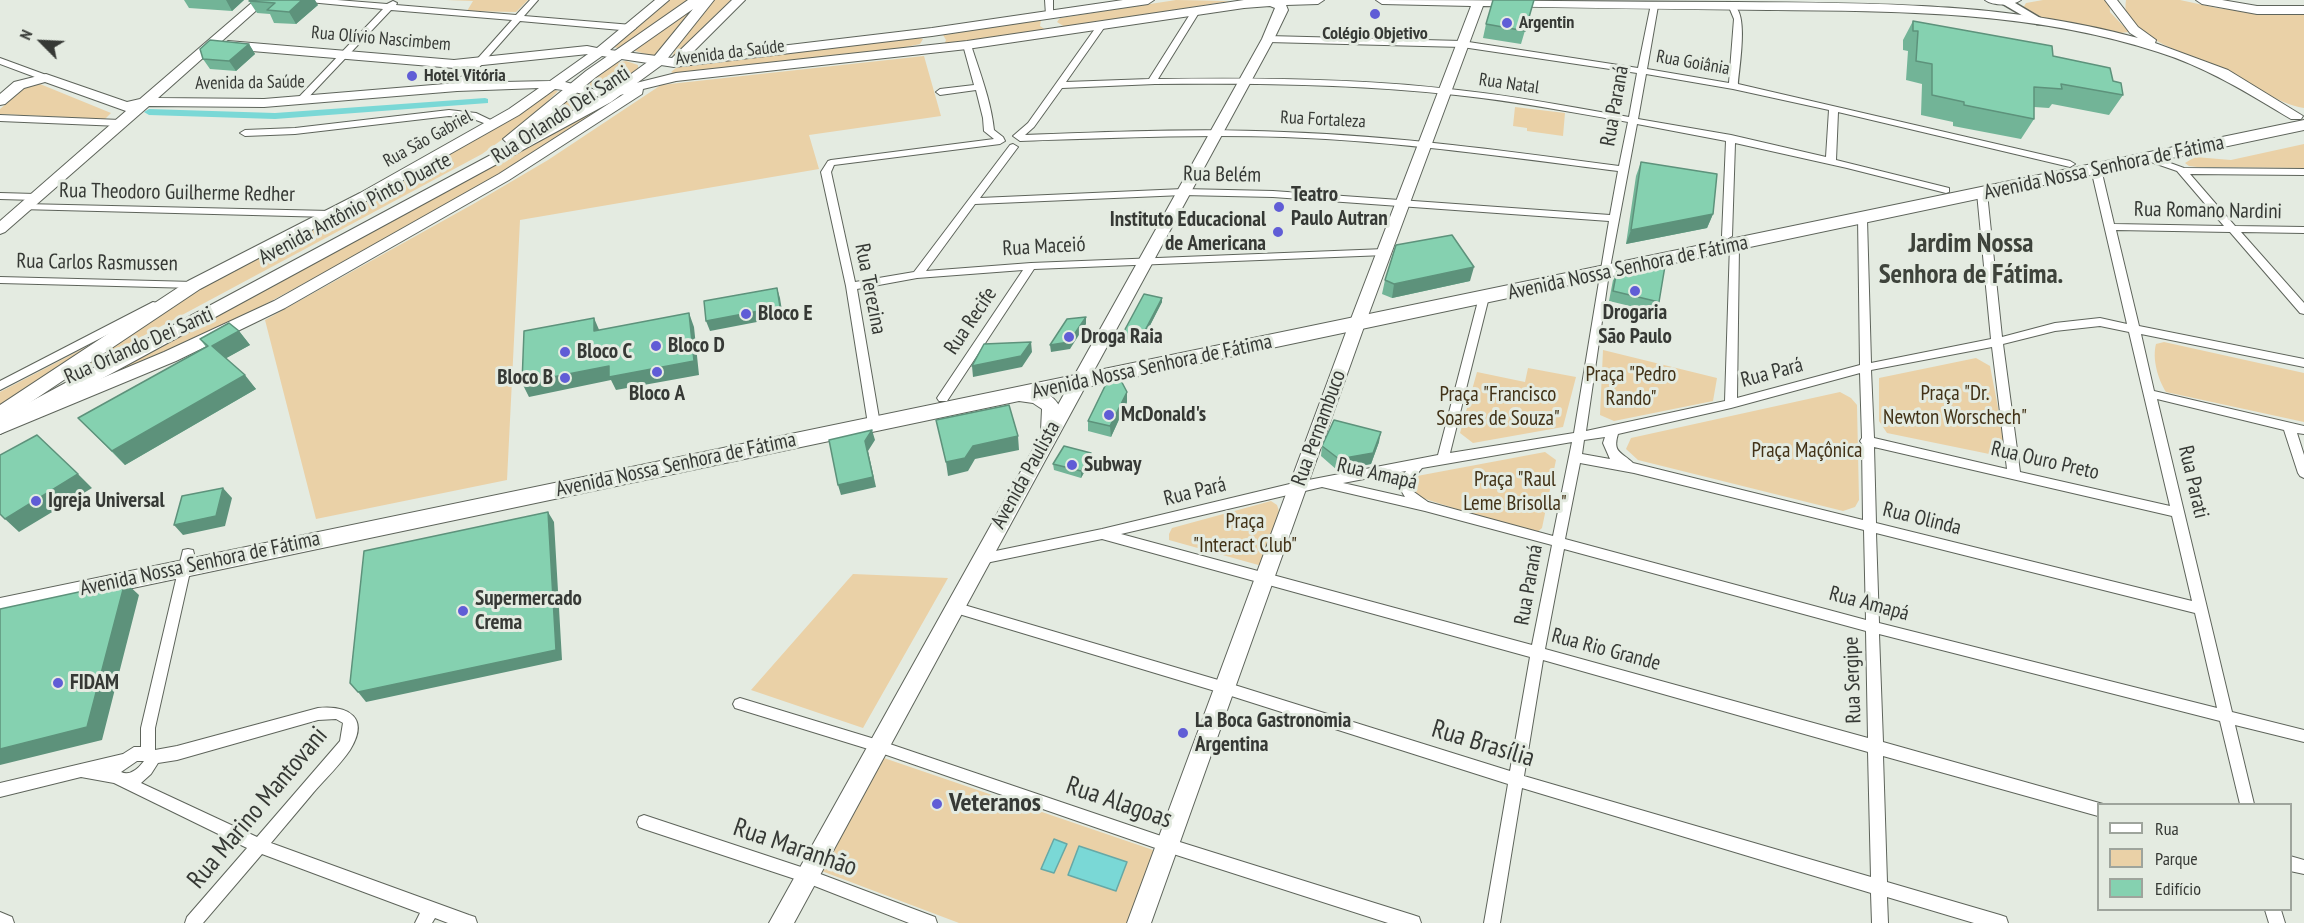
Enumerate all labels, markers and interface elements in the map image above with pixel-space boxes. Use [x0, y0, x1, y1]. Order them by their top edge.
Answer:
marker: Colégio Objetivo [1368, 7, 1382, 21]
north arrow [12, 12, 72, 72]
place label: Argentin [1519, 12, 1574, 34]
marker: Argentin [1500, 16, 1514, 30]
street label: Rua Olívio Nascimbem [310, 22, 452, 56]
place label: Colégio Objetivo [1322, 23, 1428, 45]
text: N [15, 27, 36, 43]
street label: Avenida da Saúde [674, 36, 786, 70]
street label: Rua Goiânia [1655, 46, 1731, 80]
street label: Rua Orlando Dei Santi [487, 61, 635, 169]
street label: Rua Paraná [1596, 64, 1634, 148]
place label: Hotel Vitória [424, 65, 506, 87]
marker: Hotel Vitória [405, 69, 419, 83]
street label: Rua Natal [1477, 69, 1541, 99]
street label: Avenida da Saúde [195, 71, 305, 95]
street label: Rua São Gabriel [380, 106, 476, 172]
street label: Rua Fortaleza [1280, 107, 1366, 133]
street label: Avenida Nossa Senhora de Fátima [1982, 130, 2226, 206]
street label: Avenida Antônio Pinto Duarte [254, 148, 456, 270]
street label: Rua Belém [1183, 162, 1261, 188]
street label: Rua Theodoro Guilherme Redher [59, 178, 295, 208]
place label: Teatro Paulo Autran [1291, 182, 1388, 232]
street label: Rua Romano Nardini [2134, 197, 2282, 225]
marker: Teatro Paulo Autran [1272, 200, 1286, 214]
place label: Instituto Educacional de Americana [1110, 207, 1266, 257]
marker: Instituto Educacional de Americana [1271, 225, 1285, 239]
district label: Jardim Nossa Senhora de Fátima. [1879, 228, 2063, 291]
street label: Avenida Nossa Senhora de Fátima [1506, 230, 1750, 306]
street label: Rua Maceió [1002, 232, 1086, 262]
street label: Rua Terezina [849, 241, 891, 337]
street label: Rua Carlos Rasmussen [16, 249, 178, 277]
street label: Rua Recife [939, 283, 1003, 359]
marker: Drogaria São Paulo [1628, 284, 1642, 298]
place label: Drogaria São Paulo [1598, 300, 1672, 350]
place label: Bloco E [758, 301, 812, 327]
street label: Rua Orlando Dei Santi [61, 302, 217, 390]
marker: Bloco E [739, 307, 753, 321]
place label: Droga Raia [1081, 324, 1163, 350]
street label: Avenida Nossa Senhora de Fátima [1030, 329, 1274, 405]
marker: Droga Raia [1062, 330, 1076, 344]
place label: Bloco D [668, 333, 725, 359]
place label: Bloco C [577, 339, 632, 365]
marker: Bloco D [649, 339, 663, 353]
marker: Bloco C [558, 345, 572, 359]
street label: Rua Pará [1738, 353, 1806, 393]
park label: Praça "Pedro Rando" [1586, 362, 1676, 412]
place label: Bloco B [497, 365, 553, 391]
marker: Bloco A [650, 365, 664, 379]
street label: Rua Pernambuco [1286, 367, 1352, 489]
marker: Bloco B [558, 371, 572, 385]
place label: Bloco A [629, 381, 685, 407]
park label: Praça "Dr. Newton Worschech" [1883, 381, 2027, 431]
park label: Praça "Francisco Soares de Souza" [1436, 382, 1560, 432]
place label: McDonald's [1121, 402, 1206, 428]
marker: McDonald's [1102, 408, 1116, 422]
street label: Avenida Paulista [986, 417, 1066, 533]
street label: Avenida Nossa Senhora de Fátima [554, 427, 798, 503]
street label: Rua Ouro Preto [1989, 436, 2101, 486]
park label: Praça Maçônica [1751, 438, 1863, 464]
street label: Rua Parati [2172, 443, 2214, 521]
place label: Subway [1084, 452, 1141, 478]
street label: Rua Amapá [1334, 453, 1420, 495]
marker: Subway [1065, 458, 1079, 472]
park label: Praça "Raul Leme Brisolla" [1463, 467, 1567, 517]
street label: Rua Pará [1161, 472, 1229, 512]
place label: Igreja Universal [48, 488, 165, 514]
marker: Igreja Universal [29, 494, 43, 508]
street label: Rua Olinda [1880, 497, 1964, 541]
park label: Praça "Interact Club" [1193, 509, 1297, 559]
street label: Avenida Nossa Senhora de Fátima [78, 526, 322, 602]
street label: Rua Paraná [1510, 543, 1548, 627]
street label: Rua Amapá [1826, 581, 1912, 627]
place label: Supermercado Crema [475, 586, 582, 636]
marker: Supermercado Crema [456, 604, 470, 618]
street label: Rua Rio Grande [1549, 623, 1663, 677]
street label: Rua Sergipe [1839, 636, 1867, 724]
place label: FIDAM [70, 670, 119, 696]
marker: FIDAM [51, 676, 65, 690]
place label: La Boca Gastronomia Argentina [1195, 708, 1351, 758]
street label: Rua Brasília [1428, 714, 1538, 774]
street label: Rua Marino Mantovani [181, 721, 335, 895]
marker: La Boca Gastronomia Argentina [1176, 726, 1190, 740]
street label: Rua Alagoas [1062, 770, 1176, 836]
place label: Veteranos [949, 788, 1041, 820]
marker: Veteranos [930, 797, 944, 811]
legend [2097, 803, 2292, 911]
street label: Rua Maranhão [729, 812, 861, 884]
text: Rua [2155, 817, 2179, 840]
text: Parque [2155, 847, 2198, 870]
text: Edifício [2155, 877, 2201, 900]

